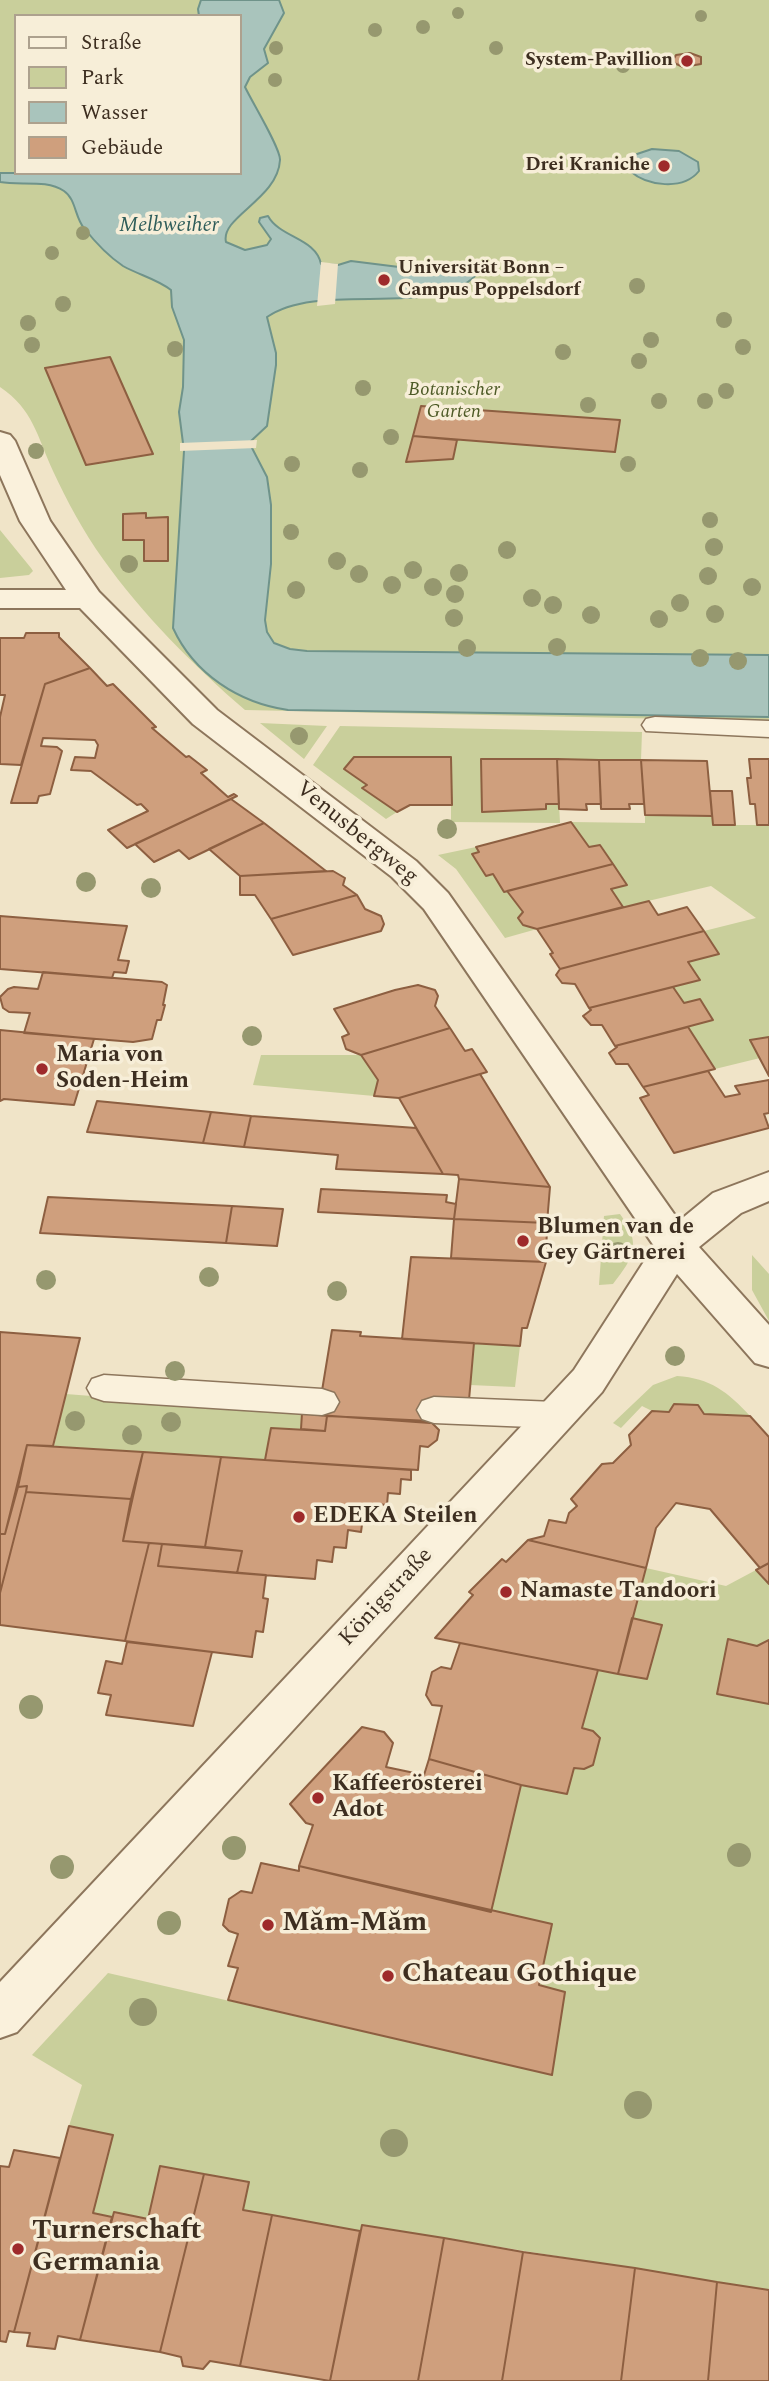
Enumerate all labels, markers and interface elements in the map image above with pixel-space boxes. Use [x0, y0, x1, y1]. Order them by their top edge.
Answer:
legend [14, 14, 242, 175]
text: Straße [81, 27, 142, 59]
place label: System-Pavillion [525, 50, 673, 72]
marker: System-Pavillion [679, 53, 695, 69]
text: Park [81, 62, 124, 94]
text: Wasser [81, 97, 148, 129]
text: Gebäude [81, 132, 163, 164]
place label: Drei Kraniche [525, 155, 650, 177]
marker: Drei Kraniche [656, 158, 672, 174]
water label: Melbweiher [119, 214, 219, 240]
place label: Universität Bonn – Campus Poppelsdorf [398, 258, 580, 302]
marker: Universität Bonn – Campus Poppelsdorf [376, 272, 392, 288]
park label: Botanischer Garten [408, 380, 500, 424]
street label: Venusbergweg [289, 776, 423, 892]
place label: Maria von Soden-Heim [56, 1042, 189, 1096]
marker: Maria von Soden-Heim [34, 1061, 50, 1077]
place label: Blumen van de Gey Gärtnerei [537, 1214, 694, 1268]
marker: Blumen van de Gey Gärtnerei [515, 1233, 531, 1249]
place label: EDEKA Steilen [313, 1503, 477, 1531]
marker: EDEKA Steilen [291, 1509, 307, 1525]
street label: Königstraße [334, 1543, 440, 1653]
place label: Namaste Tandoori [520, 1578, 717, 1606]
marker: Namaste Tandoori [498, 1584, 514, 1600]
place label: Kaffeerösterei Adot [332, 1771, 483, 1825]
marker: Kaffeerösterei Adot [310, 1790, 326, 1806]
place label: Măm-Măm [282, 1908, 427, 1942]
marker: Măm-Măm [260, 1917, 276, 1933]
place label: Chateau Gothique [402, 1959, 637, 1993]
marker: Chateau Gothique [380, 1968, 396, 1984]
place label: Turnerschaft Germania [32, 2216, 201, 2282]
marker: Turnerschaft Germania [10, 2241, 26, 2257]

